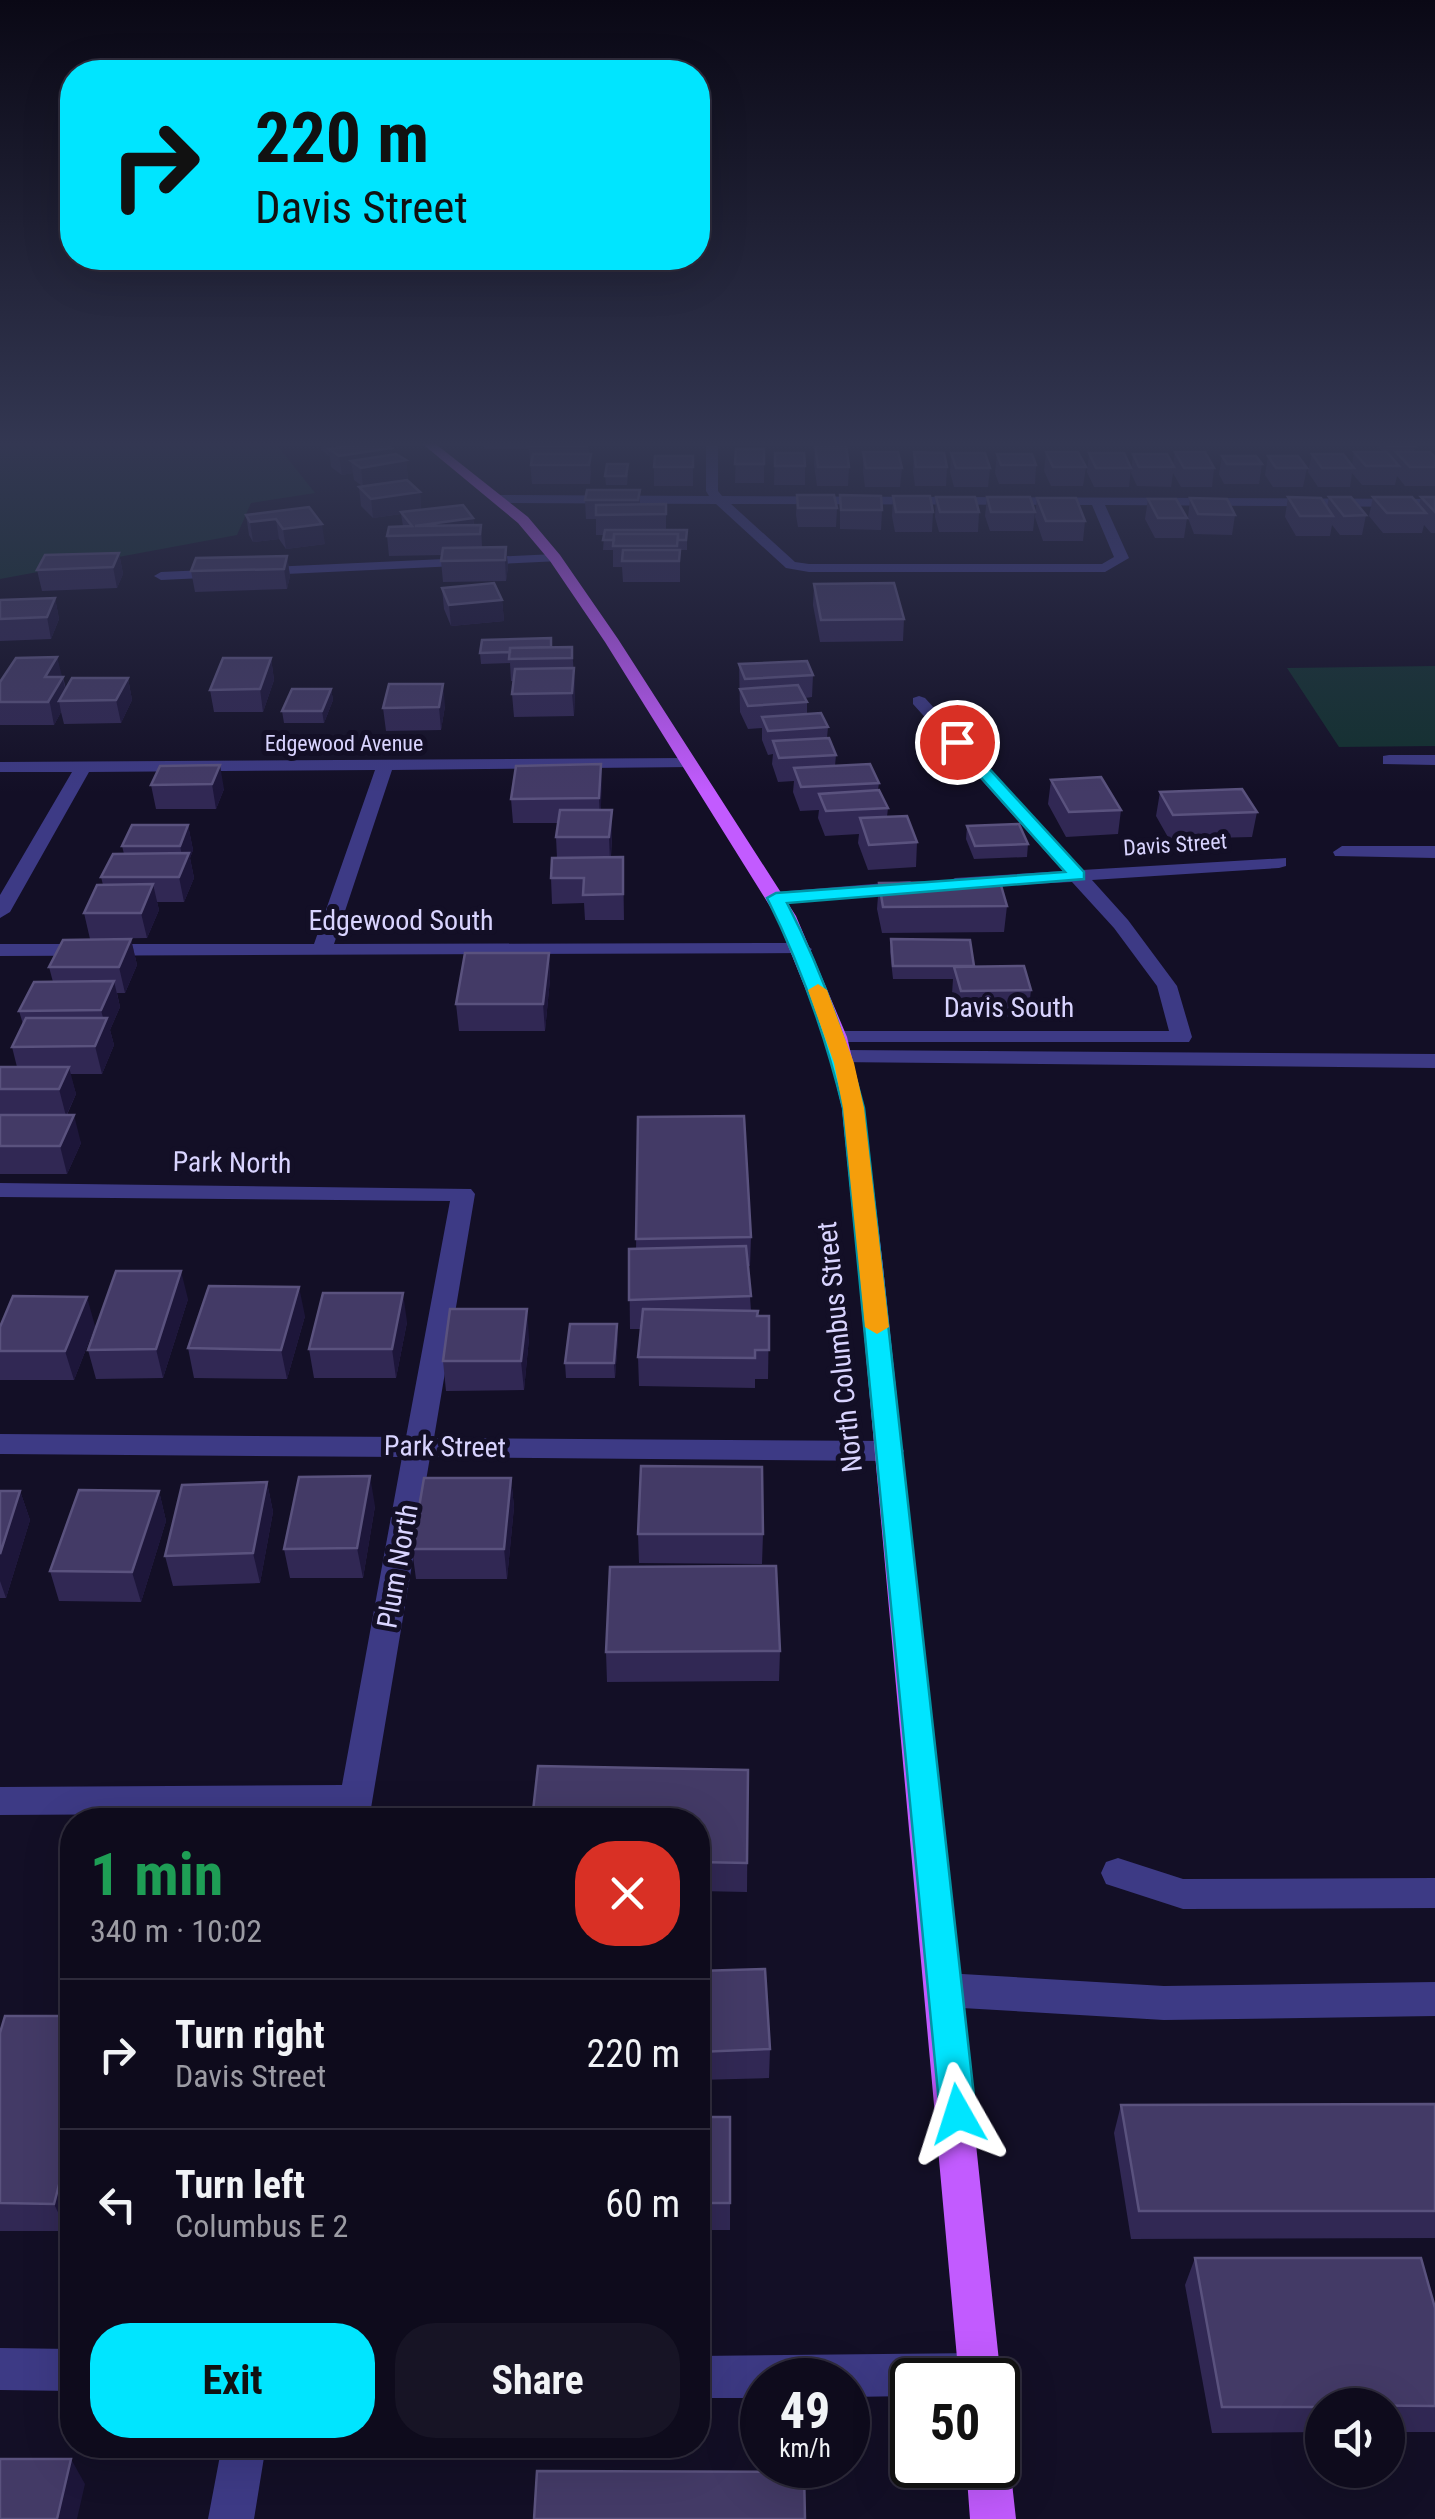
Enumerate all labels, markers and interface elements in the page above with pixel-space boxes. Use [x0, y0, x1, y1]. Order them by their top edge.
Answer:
text: 220 m [255, 97, 429, 179]
icon: right [90, 100, 220, 230]
text: Davis Street [255, 181, 468, 234]
pin [915, 700, 1000, 785]
icon: arrive [930, 715, 985, 770]
street label: Edgewood Avenue [265, 731, 423, 756]
street label: Davis Street [1122, 828, 1228, 861]
street label: Edgewood South [308, 904, 494, 937]
street label: Davis South [944, 991, 1074, 1024]
street label: Park North [172, 1145, 292, 1180]
street label: North Columbus Street [810, 1220, 869, 1474]
street label: Park Street [384, 1429, 506, 1464]
street label: Plum North [370, 1501, 425, 1631]
text: 1 min [90, 1839, 223, 1910]
button: close [575, 1841, 680, 1946]
text: 340 m · 10:02 [90, 1912, 262, 1950]
text: Turn right [175, 2013, 325, 2057]
icon: right [90, 2027, 145, 2082]
text: 220 m [586, 2032, 680, 2076]
text: Davis Street [175, 2057, 326, 2095]
position arrow [906, 2062, 1010, 2166]
text: Turn left [175, 2163, 305, 2207]
icon: left [90, 2177, 145, 2232]
text: 60 m [605, 2182, 680, 2226]
text: Columbus E 2 [175, 2207, 348, 2245]
button: Exit [90, 2323, 375, 2438]
button: Share [395, 2323, 680, 2438]
speed limit sign: 50 [890, 2358, 1020, 2488]
text: 49 [780, 2382, 830, 2440]
map controls [1305, 2388, 1405, 2488]
button: sound [1305, 2388, 1405, 2488]
text: km/h [779, 2434, 831, 2463]

